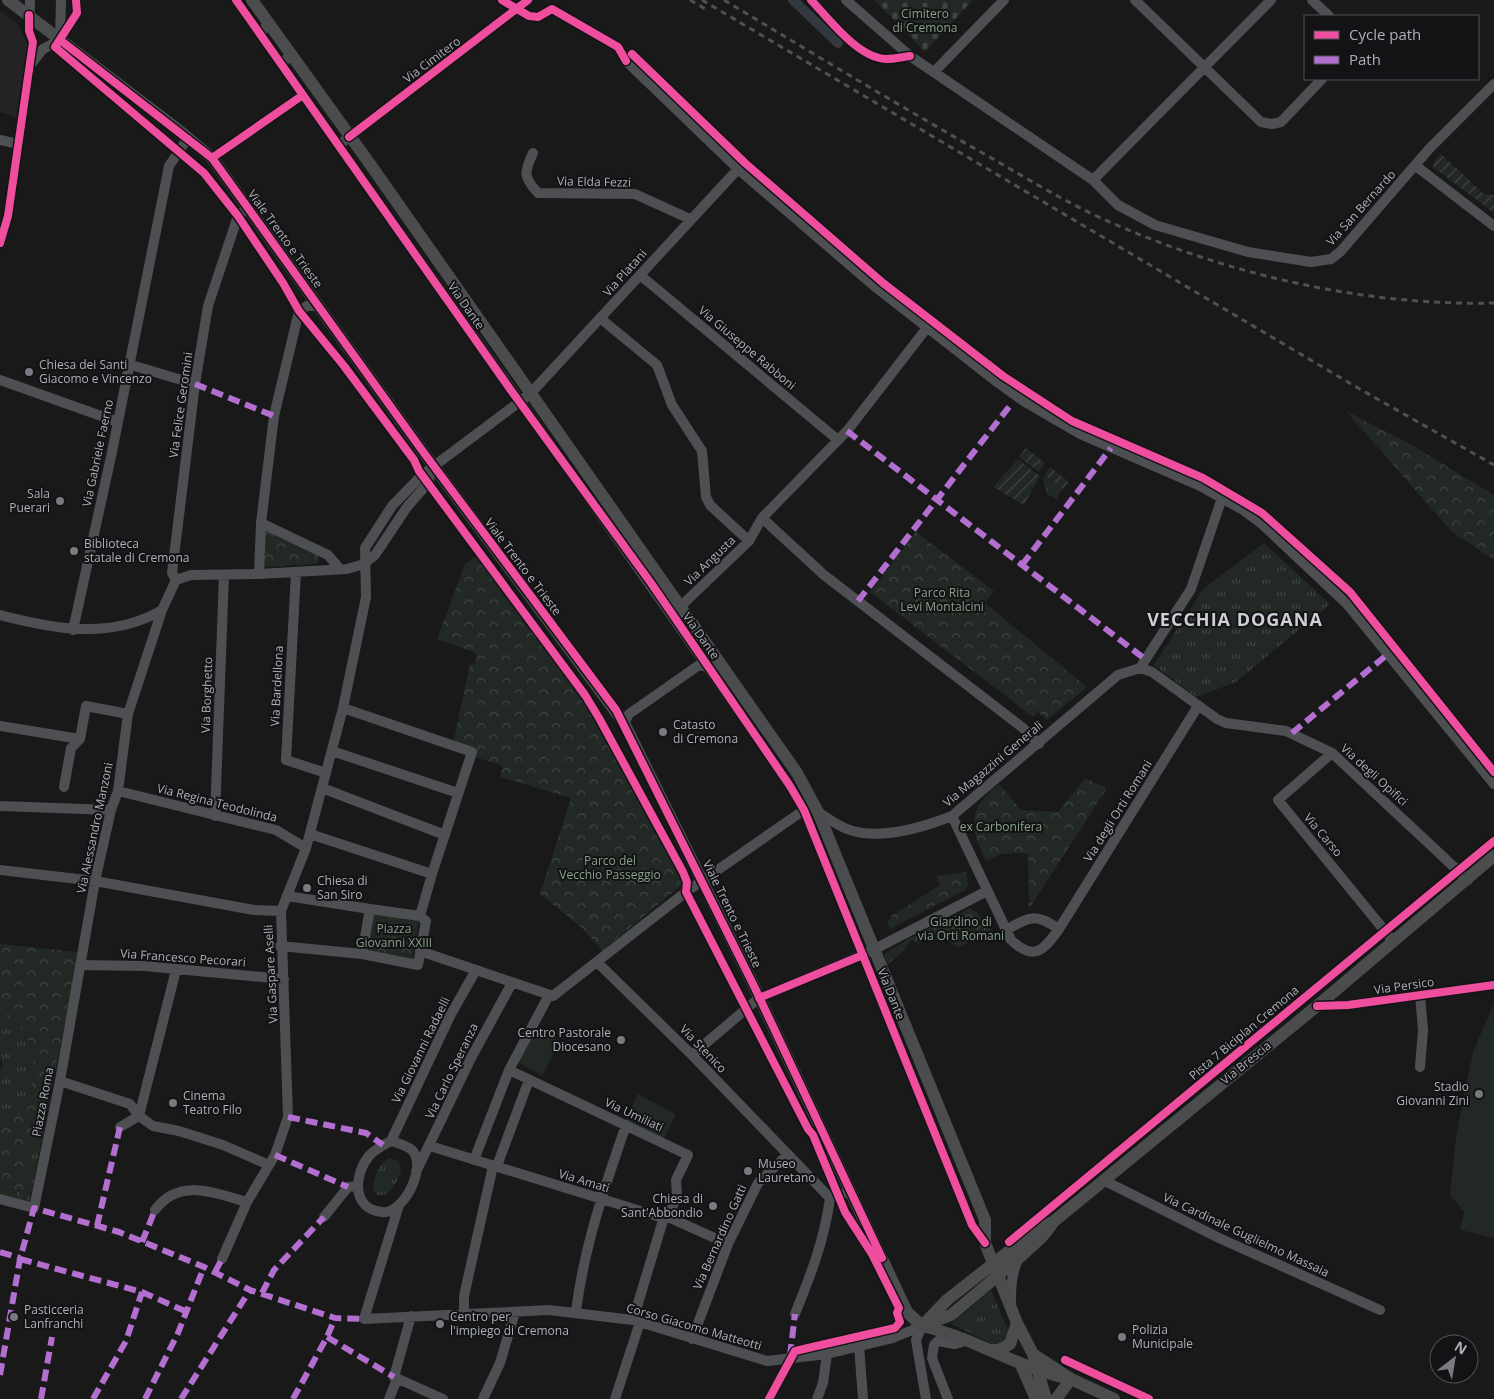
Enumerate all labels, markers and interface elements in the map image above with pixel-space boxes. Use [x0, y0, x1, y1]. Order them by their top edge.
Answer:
park label: Cimitero di Cremona [892, 5, 958, 36]
legend [1304, 15, 1479, 80]
text: Cycle path [1349, 24, 1421, 44]
street label: Via Cimitero [399, 32, 464, 87]
text: Path [1349, 49, 1381, 69]
street label: Via San Bernardo [1322, 166, 1399, 249]
street label: Via Elda Fezzi [557, 172, 631, 191]
street label: Viale Trento e Trieste [244, 186, 327, 292]
street label: Via Platani [599, 245, 650, 300]
street label: Via Dante [444, 279, 489, 333]
street label: Via Giuseppe Rabboni [695, 302, 800, 393]
street label: Via Felice Geromini [165, 351, 196, 459]
place label: Chiesa dei Santi Giacomo e Vincenzo [39, 356, 152, 387]
marker: Chiesa dei Santi Giacomo e Vincenzo [23, 366, 35, 378]
street label: Via Gabriele Faerno [78, 398, 117, 508]
place label: Sala Puerari [9, 485, 50, 516]
marker: Sala Puerari [54, 495, 66, 507]
street label: Viale Trento e Trieste [481, 515, 566, 619]
street label: Via Angusta [680, 532, 739, 589]
place label: Biblioteca statale di Cremona [84, 535, 190, 566]
marker: Biblioteca statale di Cremona [68, 545, 80, 557]
park label: Parco Rita Levi Montalcini [900, 584, 984, 615]
district label: VECCHIA DOGANA [1147, 607, 1323, 631]
street label: Via Dante [679, 609, 724, 663]
street label: Via Bardellona [266, 645, 287, 727]
street label: Via Borghetto [197, 657, 216, 733]
place label: Catasto di Cremona [673, 716, 738, 747]
street label: Via Magazzini Generali [939, 717, 1046, 810]
marker: Catasto di Cremona [657, 726, 669, 738]
street label: Via degli Opifici [1337, 740, 1412, 809]
street label: Via degli Orti Romani [1079, 757, 1156, 865]
street label: Via Alessandro Manzoni [72, 761, 117, 895]
street label: Via Regina Teodolinda [155, 779, 279, 826]
street label: Via Carso [1300, 809, 1347, 860]
park label: ex Carbonifera [960, 818, 1042, 835]
park label: Parco del Vecchio Passeggio [559, 852, 661, 883]
street label: Viale Trento e Trieste [699, 857, 766, 971]
place label: Chiesa di San Siro [317, 872, 368, 903]
marker: Chiesa di San Siro [301, 882, 313, 894]
park label: Giardino di via Orti Romani [918, 913, 1004, 944]
park label: Piazza Giovanni XXIII [356, 920, 432, 951]
street label: Via Gaspare Aselli [259, 924, 282, 1024]
street label: Via Francesco Pecorari [120, 945, 246, 970]
street label: Via Dante [874, 966, 910, 1022]
street label: Via Persico [1373, 973, 1435, 998]
street label: Pista 7 Biciplan Cremona [1185, 982, 1302, 1084]
street label: Via Giovanni Radaelli [387, 994, 454, 1106]
street label: Via Carlo Speranza [421, 1020, 482, 1121]
street label: Via Stenico [676, 1021, 731, 1076]
place label: Centro Pastorale Diocesano [517, 1024, 611, 1055]
marker: Centro Pastorale Diocesano [615, 1034, 627, 1046]
street label: Via Brescia [1217, 1037, 1275, 1088]
street label: Piazza Roma [27, 1066, 58, 1138]
place label: Stadio Giovanni Zini [1396, 1078, 1469, 1109]
place label: Cinema Teatro Filo [183, 1087, 242, 1118]
marker: Stadio Giovanni Zini [1473, 1088, 1485, 1100]
street label: Via Umiliati [602, 1094, 666, 1136]
marker: Cinema Teatro Filo [167, 1097, 179, 1109]
place label: Museo Lauretano [758, 1155, 815, 1186]
street label: Via Amati [556, 1165, 612, 1196]
marker: Museo Lauretano [742, 1165, 754, 1177]
street label: Via Bernardino Gatti [689, 1182, 750, 1292]
street label: Via Cardinale Guglielmo Massaia [1160, 1188, 1332, 1281]
place label: Chiesa di Sant'Abbondio [621, 1190, 703, 1221]
marker: Chiesa di Sant'Abbondio [707, 1200, 719, 1212]
street label: Corso Giacomo Matteotti [624, 1299, 764, 1354]
place label: Pasticceria Lanfranchi [24, 1301, 84, 1332]
place label: Centro per l'impiego di Cremona [450, 1308, 569, 1339]
marker: Pasticceria Lanfranchi [8, 1311, 20, 1323]
marker: Centro per l'impiego di Cremona [434, 1318, 446, 1330]
place label: Polizia Municipale [1132, 1321, 1193, 1352]
marker: Polizia Municipale [1116, 1331, 1128, 1343]
north arrow [1429, 1334, 1479, 1384]
text: N [1451, 1336, 1471, 1359]

